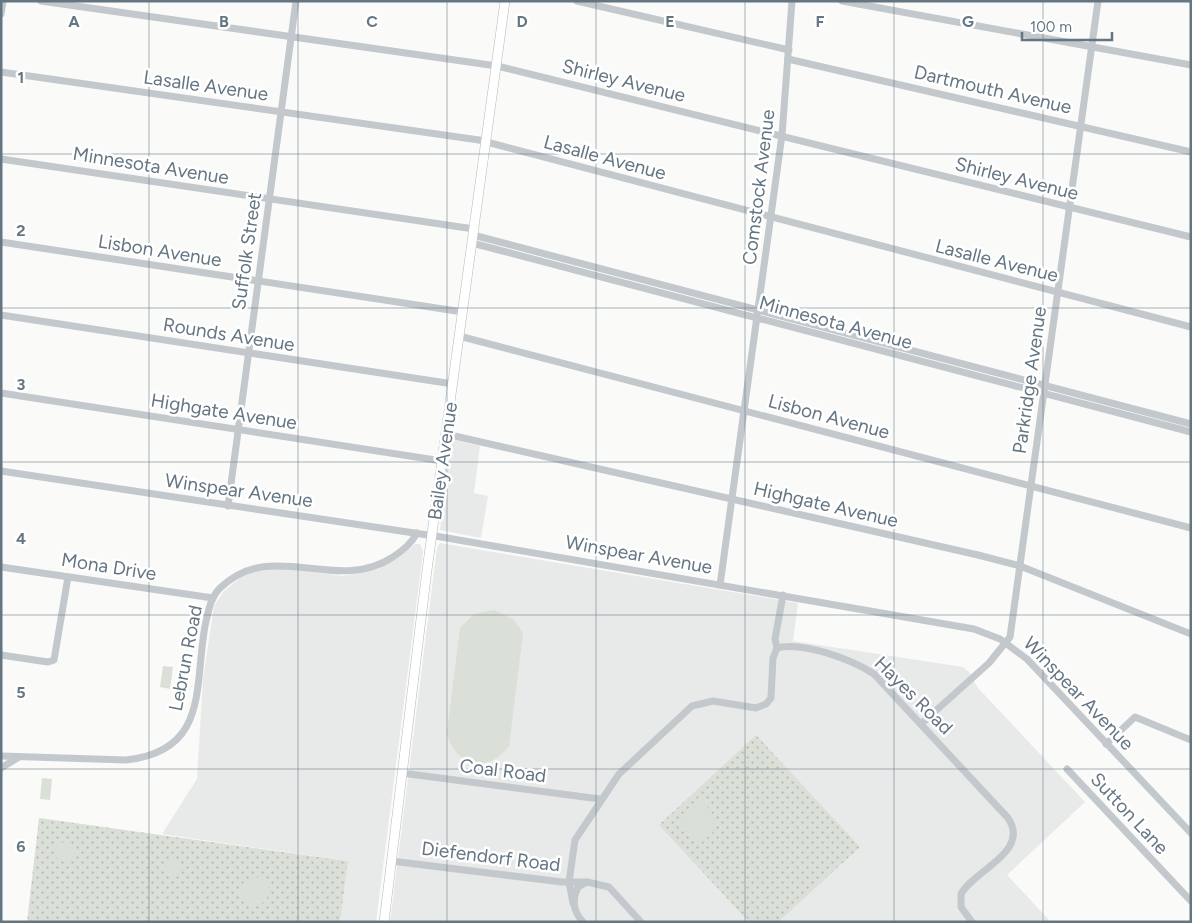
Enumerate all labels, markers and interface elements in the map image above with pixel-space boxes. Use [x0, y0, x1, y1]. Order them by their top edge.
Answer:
scale bar [1022, 10, 1112, 42]
text: A [68, 12, 80, 31]
text: B [219, 12, 229, 31]
text: C [366, 12, 378, 31]
text: D [516, 12, 528, 31]
text: E [665, 12, 675, 31]
text: F [816, 12, 825, 31]
text: G [962, 12, 974, 31]
text: 100 m [1030, 18, 1072, 36]
street label: Shirley Avenue [560, 54, 688, 107]
street label: Dartmouth Avenue [912, 60, 1074, 119]
street label: Lasalle Avenue [142, 65, 270, 106]
text: 1 [18, 68, 24, 87]
street label: Comstock Avenue [738, 108, 779, 266]
street label: Lasalle Avenue [541, 130, 669, 185]
street label: Minnesota Avenue [71, 142, 231, 189]
street label: Shirley Avenue [953, 152, 1081, 205]
street label: Suffolk Street [227, 191, 266, 311]
text: 2 [16, 221, 26, 240]
street label: Lisbon Avenue [96, 229, 223, 272]
street label: Lasalle Avenue [933, 234, 1061, 287]
street label: Minnesota Avenue [757, 291, 915, 354]
street label: Parkridge Avenue [1008, 305, 1051, 455]
street label: Rounds Avenue [161, 313, 296, 356]
text: 3 [17, 375, 26, 394]
street label: Highgate Avenue [149, 389, 299, 434]
street label: Lisbon Avenue [766, 389, 892, 444]
street label: Bailey Avenue [423, 401, 462, 522]
street label: Winspear Avenue [164, 469, 314, 512]
street label: Highgate Avenue [751, 477, 900, 532]
text: 4 [16, 529, 26, 548]
street label: Winspear Avenue [564, 530, 714, 579]
street label: Mona Drive [60, 548, 158, 585]
street label: Lebrun Road [164, 603, 207, 713]
street label: Winspear Avenue [1019, 632, 1139, 755]
street label: Hayes Road [870, 651, 958, 739]
text: 5 [16, 683, 26, 702]
street label: Coal Road [458, 754, 548, 787]
street label: Sutton Lane [1086, 768, 1173, 859]
text: 6 [16, 837, 26, 856]
street label: Diefendorf Road [420, 837, 562, 876]

